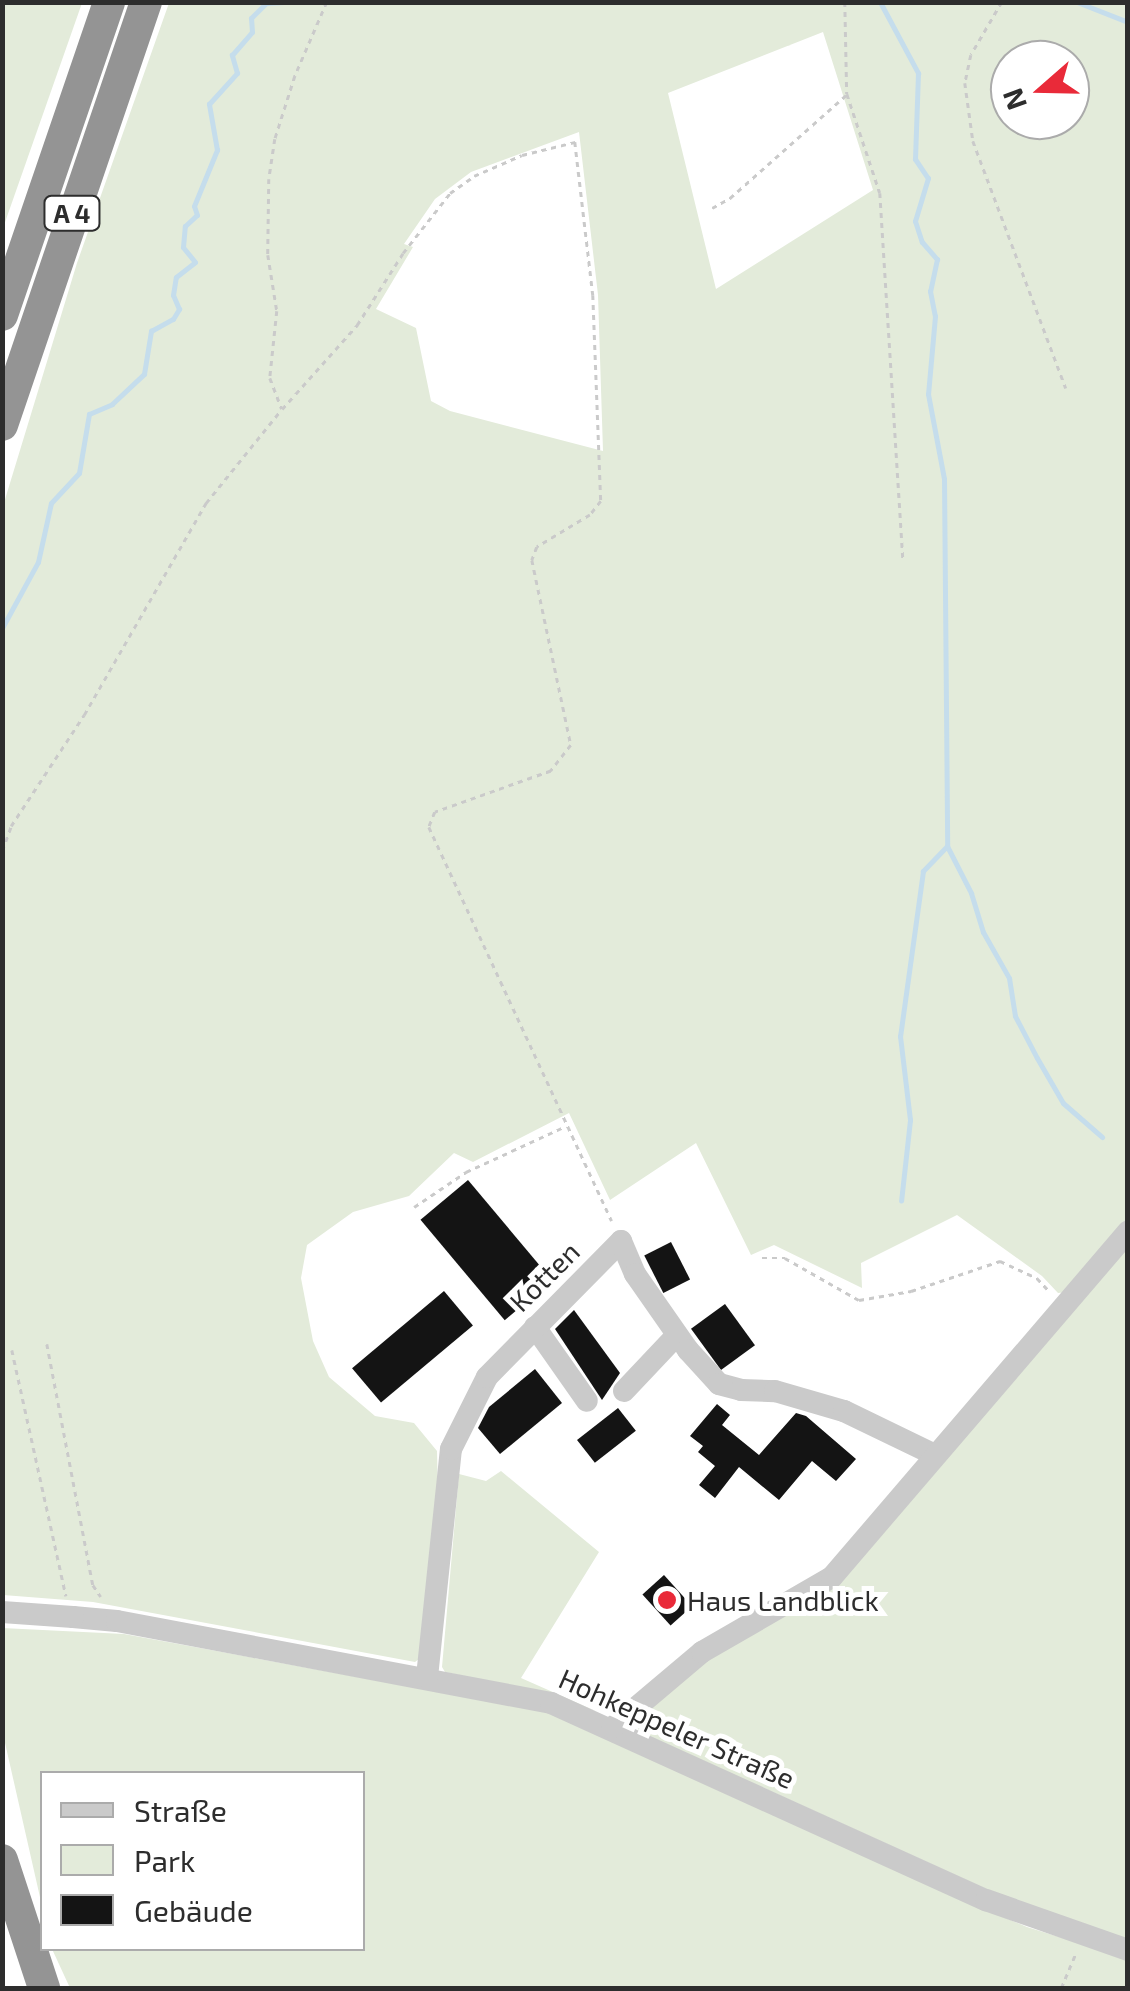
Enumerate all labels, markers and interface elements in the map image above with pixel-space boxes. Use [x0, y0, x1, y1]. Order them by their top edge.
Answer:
north arrow [990, 40, 1090, 140]
text: N [994, 84, 1033, 115]
road number: A 4 [42, 193, 102, 233]
street label: Kotten [502, 1234, 586, 1318]
place label: Haus Landblick [687, 1583, 879, 1617]
marker: Haus Landblick [656, 1589, 678, 1611]
street label: Hohkeppeler Straße [554, 1661, 800, 1795]
legend [40, 1771, 365, 1951]
text: Straße [134, 1792, 227, 1828]
text: Park [134, 1842, 195, 1878]
text: Gebäude [134, 1892, 253, 1928]

